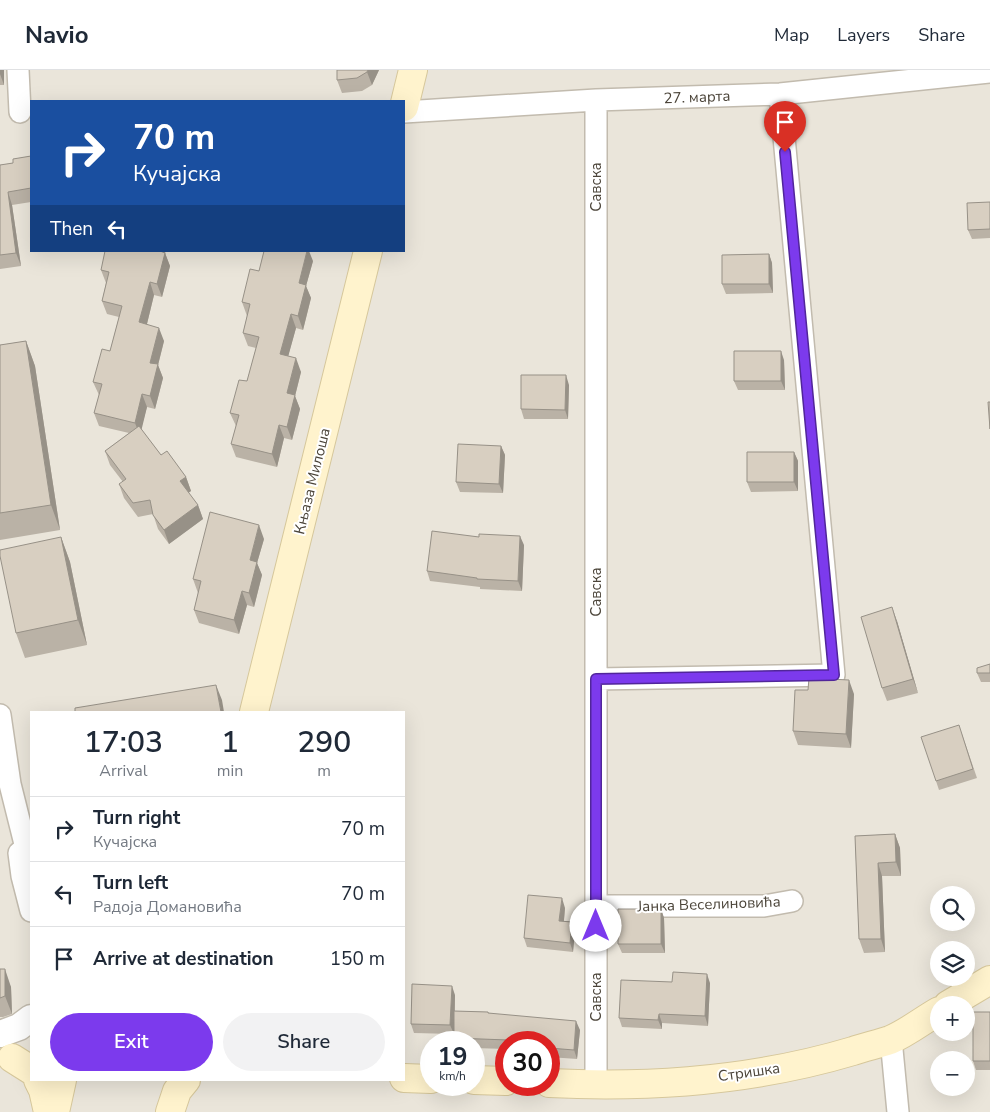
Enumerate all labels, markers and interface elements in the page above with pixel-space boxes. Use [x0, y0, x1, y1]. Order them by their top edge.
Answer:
text: Navio [25, 19, 89, 51]
text: Map [774, 23, 809, 47]
text: Layers [837, 23, 890, 47]
text: Share [918, 23, 965, 47]
street label: 27. марта [663, 86, 731, 108]
pin [764, 101, 806, 152]
icon: arrive [771, 108, 799, 136]
text: 70 m [133, 114, 215, 161]
icon: right [50, 120, 115, 185]
text: Кучајска [133, 159, 221, 189]
street label: Савска [586, 162, 606, 212]
icon: left [103, 215, 131, 243]
text: Then [50, 216, 93, 242]
street label: Књаза Милоша [289, 426, 335, 536]
street label: Савска [586, 567, 606, 617]
text: 17:03 [84, 722, 163, 763]
text: 1 [221, 722, 239, 763]
text: 290 [297, 722, 351, 763]
text: Arrival [99, 760, 147, 782]
text: min [217, 760, 243, 782]
text: m [317, 760, 331, 782]
text: Turn right [93, 805, 180, 831]
icon: right [50, 815, 78, 843]
text: 70 m [341, 816, 385, 842]
text: Кучајска [93, 831, 157, 853]
text: Turn left [93, 870, 168, 896]
icon: left [50, 880, 78, 908]
text: 70 m [341, 881, 385, 907]
map controls [930, 886, 975, 1096]
button: search [930, 886, 975, 931]
street label: Јанка Веселиновића [636, 892, 781, 917]
text: Радоја Домановића [93, 896, 242, 918]
position arrow [569, 899, 621, 951]
button: layers [930, 941, 975, 986]
icon: arrive [50, 945, 78, 973]
text: Arrive at destination [93, 946, 274, 972]
text: 150 m [330, 946, 385, 972]
street label: Савска [586, 972, 606, 1022]
button: + [930, 996, 975, 1041]
button: Exit [50, 1013, 213, 1071]
button: Share [223, 1013, 385, 1071]
speed limit sign: 30 [495, 1031, 560, 1096]
text: 19 [437, 1040, 468, 1074]
button: − [930, 1051, 975, 1096]
street label: Стришка [717, 1058, 781, 1086]
text: km/h [439, 1068, 466, 1084]

